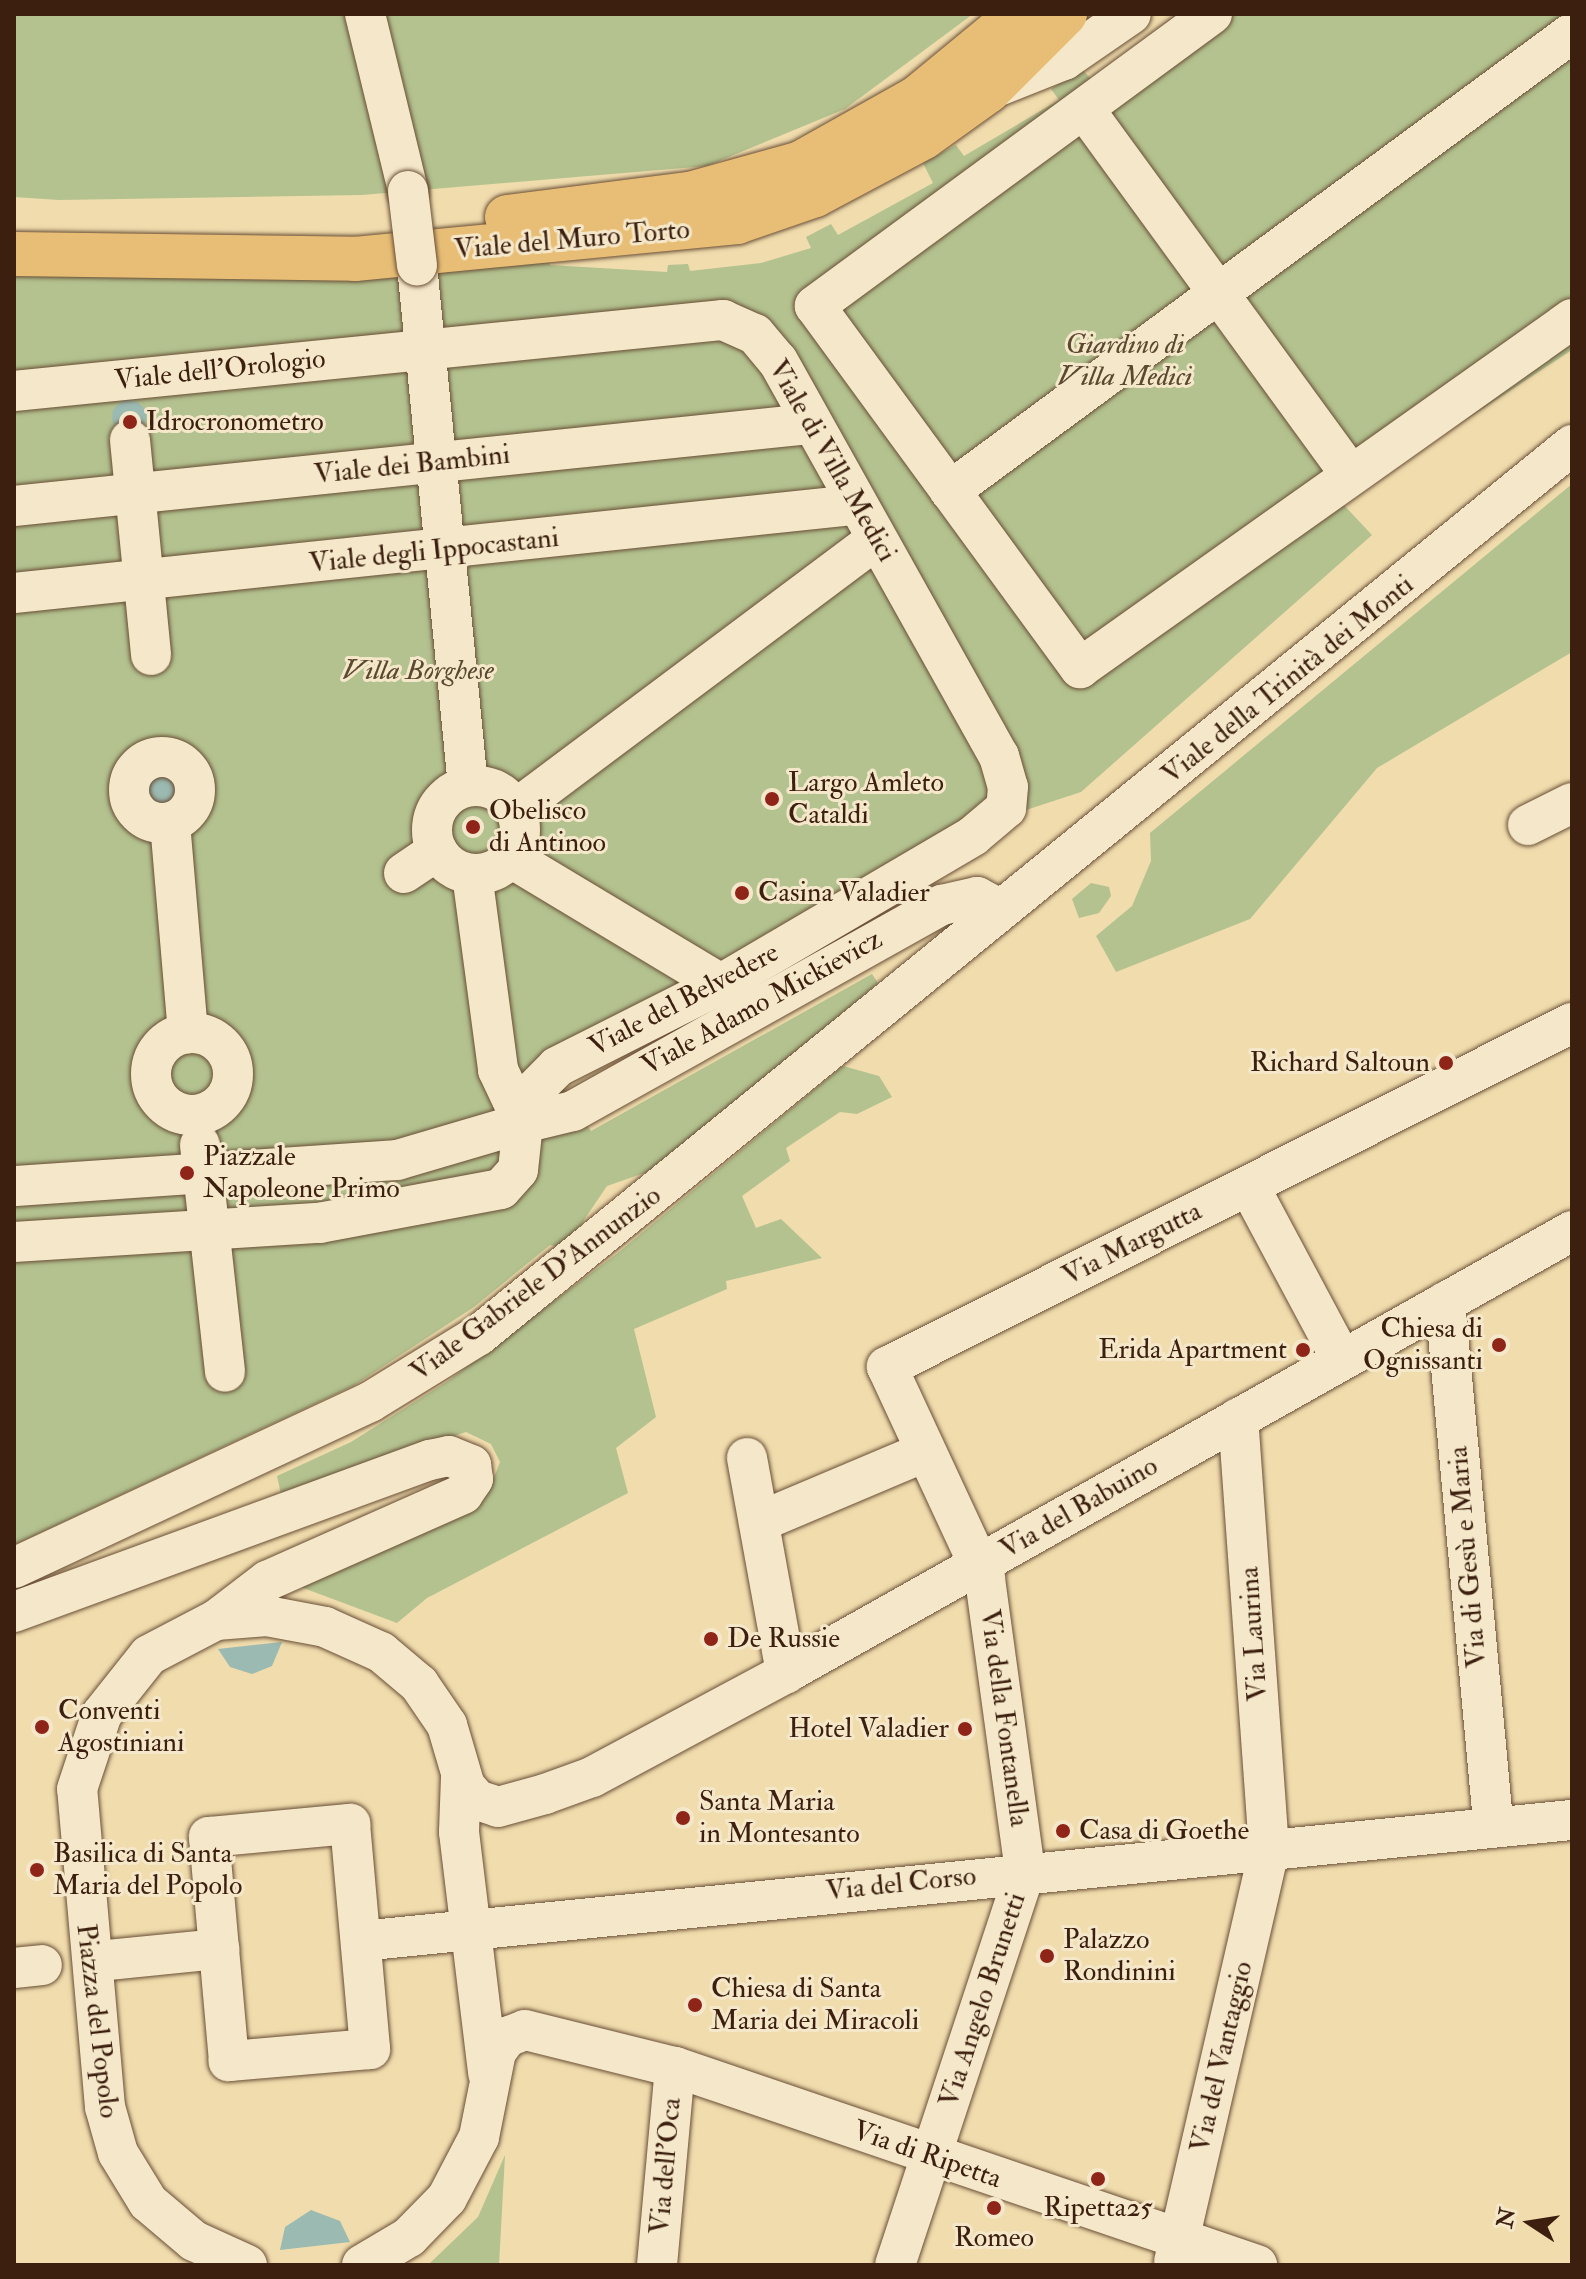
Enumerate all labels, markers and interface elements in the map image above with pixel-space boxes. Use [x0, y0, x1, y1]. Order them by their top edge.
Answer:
street label: Viale del Muro Torto [453, 213, 691, 267]
park label: Giardino di Villa Medici [1058, 328, 1192, 394]
street label: Viale dell'Orologio [113, 342, 327, 398]
street label: Viale di Villa Medici [761, 354, 903, 568]
place label: Idrocronometro [146, 405, 324, 439]
marker: Idrocronometro [121, 413, 139, 431]
street label: Viale dei Bambini [312, 438, 512, 492]
street label: Viale degli Ippocastani [307, 521, 561, 581]
street label: Viale della Trinità dei Monti [1155, 568, 1421, 792]
park label: Villa Borghese [342, 654, 494, 688]
place label: Largo Amleto Cataldi [788, 766, 944, 832]
marker: Largo Amleto Cataldi [763, 790, 781, 808]
place label: Obelisco di Antinoo [489, 794, 606, 860]
marker: Obelisco di Antinoo [464, 818, 482, 836]
place label: Casina Valadier [758, 876, 930, 910]
marker: Casina Valadier [733, 884, 751, 902]
street label: Viale Adamo Mickievicz [636, 923, 888, 1083]
street label: Viale del Belvedere [583, 936, 785, 1064]
place label: Richard Saltoun [1250, 1046, 1430, 1080]
marker: Richard Saltoun [1437, 1054, 1455, 1072]
place label: Piazzale Napoleone Primo [203, 1140, 400, 1206]
marker: Piazzale Napoleone Primo [178, 1164, 196, 1182]
street label: Viale Gabriele D'Annunzio [404, 1179, 668, 1389]
street label: Via Margutta [1057, 1195, 1207, 1293]
place label: Chiesa di Ognissanti [1363, 1312, 1483, 1378]
place label: Erida Apartment [1098, 1333, 1287, 1367]
marker: Chiesa di Ognissanti [1490, 1336, 1508, 1354]
marker: Erida Apartment [1294, 1341, 1312, 1359]
street label: Via di Gesù e Maria [1442, 1445, 1494, 1669]
street label: Via del Babuino [994, 1449, 1164, 1567]
street label: Via Laurina [1233, 1566, 1275, 1702]
street label: Via della Fontanella [972, 1607, 1036, 1829]
place label: De Russie [727, 1622, 840, 1656]
marker: De Russie [702, 1630, 720, 1648]
place label: Conventi Agostiniani [58, 1694, 184, 1760]
place label: Hotel Valadier [788, 1712, 949, 1746]
marker: Conventi Agostiniani [33, 1718, 51, 1736]
marker: Hotel Valadier [956, 1720, 974, 1738]
place label: Santa Maria in Montesanto [699, 1785, 860, 1851]
marker: Santa Maria in Montesanto [674, 1809, 692, 1827]
place label: Casa di Goethe [1079, 1814, 1249, 1848]
marker: Casa di Goethe [1054, 1822, 1072, 1840]
place label: Basilica di Santa Maria del Popolo [53, 1837, 242, 1903]
street label: Via del Corso [824, 1859, 978, 1909]
marker: Basilica di Santa Maria del Popolo [28, 1861, 46, 1879]
street label: Via Angelo Brunetti [932, 1889, 1034, 2111]
street label: Piazza del Popolo [68, 1922, 126, 2120]
place label: Palazzo Rondinini [1063, 1923, 1176, 1989]
marker: Palazzo Rondinini [1038, 1947, 1056, 1965]
street label: Via del Vantaggio [1184, 1958, 1260, 2156]
place label: Chiesa di Santa Maria dei Miracoli [711, 1972, 919, 2038]
marker: Chiesa di Santa Maria dei Miracoli [686, 1996, 704, 2014]
street label: Via dell'Oca [643, 2096, 689, 2236]
street label: Via di Ripetta [848, 2114, 1006, 2196]
marker: Ripetta25 [1089, 2170, 1107, 2188]
north arrow [1490, 2183, 1570, 2263]
place label: Ripetta25 [1043, 2191, 1153, 2225]
marker: Romeo [985, 2199, 1003, 2217]
text: N [1491, 2205, 1522, 2231]
place label: Romeo [954, 2221, 1034, 2255]

